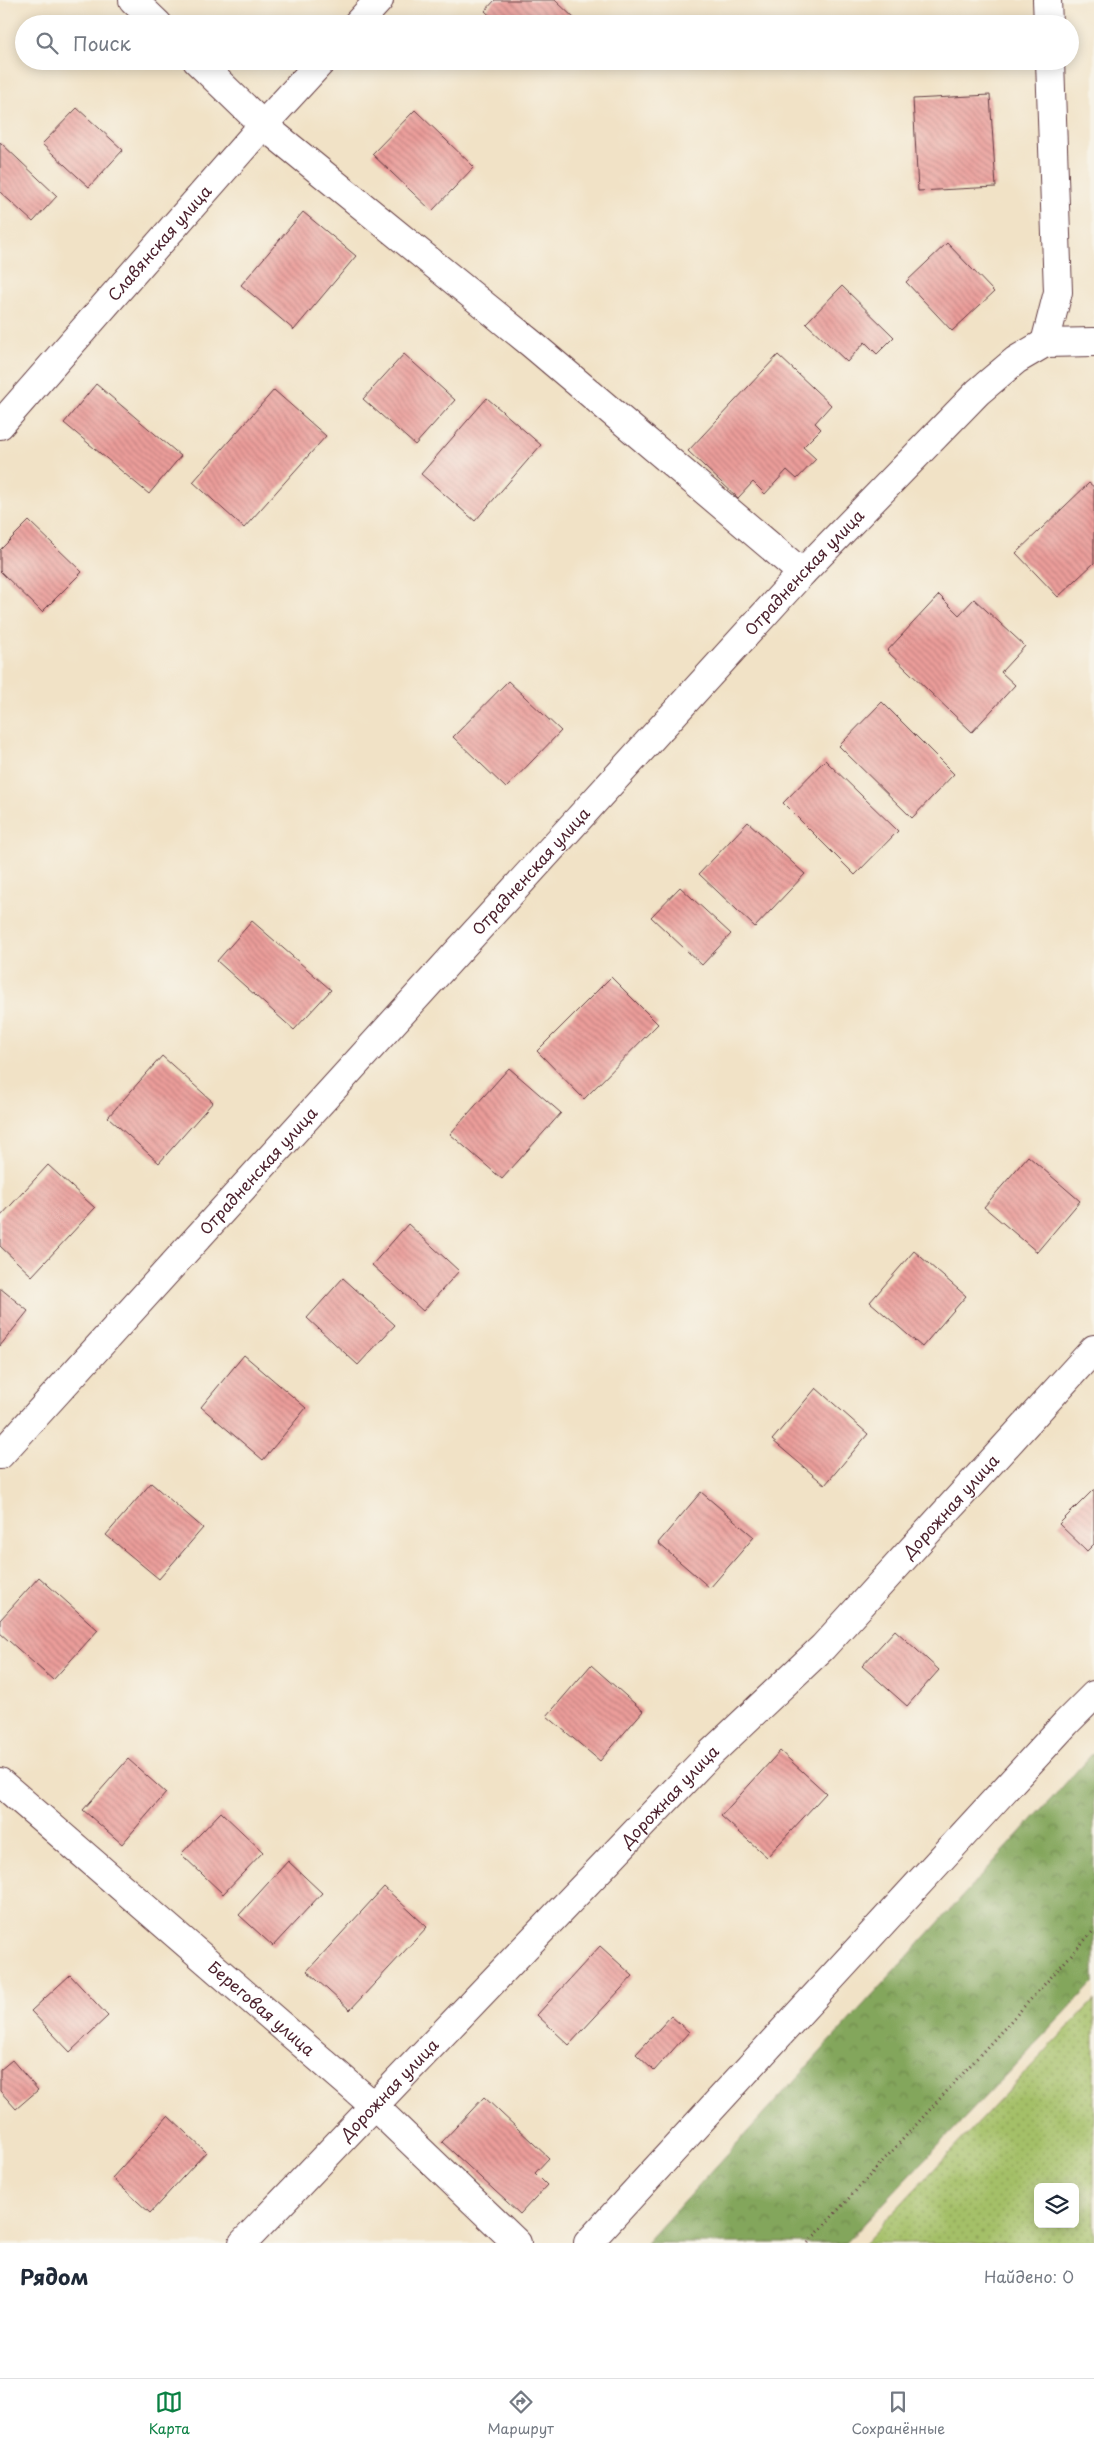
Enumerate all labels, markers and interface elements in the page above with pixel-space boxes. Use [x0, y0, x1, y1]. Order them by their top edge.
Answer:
search box [15, 15, 1079, 70]
icon: search [33, 29, 61, 57]
text: Поиск [73, 29, 131, 57]
street label: Славянская улица [101, 179, 216, 306]
street label: Отрадненская улица [738, 503, 869, 640]
street label: Отрадненская улица [465, 801, 595, 940]
street label: Отрадненская улица [193, 1101, 322, 1240]
street label: Дорожная улица [896, 1448, 1004, 1564]
street label: Дорожная улица [614, 1739, 724, 1853]
street label: Береговая улица [204, 1955, 321, 2061]
street label: Дорожная улица [333, 2033, 443, 2146]
map controls [1034, 2183, 1079, 2228]
button: layers [1034, 2183, 1079, 2228]
text: Рядом [20, 2260, 88, 2292]
text: Найдено: 0 [984, 2264, 1074, 2288]
tab: Карта [149, 2388, 190, 2439]
tab: Маршрут [488, 2388, 554, 2439]
tab: Сохранённые [852, 2388, 945, 2439]

